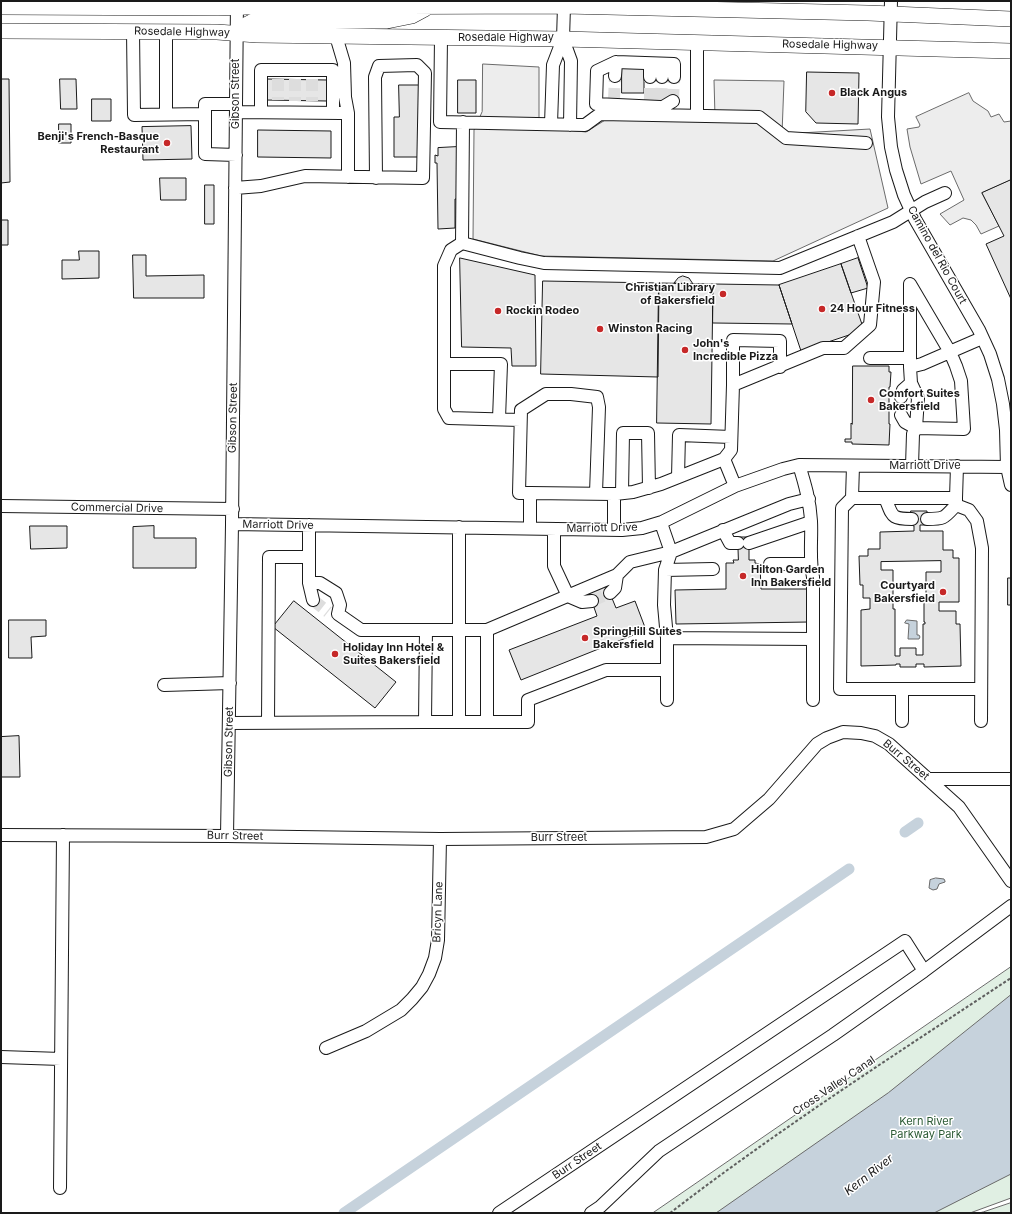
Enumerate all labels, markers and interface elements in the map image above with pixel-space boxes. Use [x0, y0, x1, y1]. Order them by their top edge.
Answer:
street label: Rosedale Highway [134, 25, 230, 39]
street label: Rosedale Highway [458, 31, 554, 45]
street label: Rosedale Highway [782, 38, 878, 52]
street label: Gibson Street [229, 59, 243, 129]
place label: Black Angus [840, 86, 907, 100]
marker: Black Angus [827, 88, 837, 98]
place label: Benji's French-Basque Restaurant [37, 130, 159, 156]
marker: Benji's French-Basque Restaurant [162, 138, 172, 148]
street label: Camino del Rio Court [905, 204, 969, 306]
place label: Christian Library of Bakersfield [625, 281, 715, 307]
marker: Christian Library of Bakersfield [718, 289, 728, 299]
place label: 24 Hour Fitness [830, 302, 915, 316]
place label: Rockin Rodeo [506, 304, 579, 318]
marker: 24 Hour Fitness [817, 304, 827, 314]
marker: Rockin Rodeo [493, 306, 503, 316]
place label: Winston Racing [608, 322, 692, 336]
marker: Winston Racing [595, 324, 605, 334]
place label: John's Incredible Pizza [693, 337, 778, 363]
marker: John's Incredible Pizza [680, 345, 690, 355]
street label: Gibson Street [226, 383, 240, 453]
place label: Comfort Suites Bakersfield [879, 387, 960, 413]
marker: Comfort Suites Bakersfield [866, 395, 876, 405]
street label: Marriott Drive [889, 459, 961, 473]
street label: Commercial Drive [71, 501, 163, 515]
street label: Marriott Drive [242, 518, 314, 532]
street label: Marriott Drive [566, 521, 638, 535]
place label: Hilton Garden Inn Bakersfield [751, 563, 831, 589]
marker: Hilton Garden Inn Bakersfield [738, 571, 748, 581]
place label: Courtyard Bakersfield [874, 579, 935, 605]
marker: Courtyard Bakersfield [938, 587, 948, 597]
place label: SpringHill Suites Bakersfield [593, 625, 682, 651]
marker: SpringHill Suites Bakersfield [580, 633, 590, 643]
place label: Holiday Inn Hotel & Suites Bakersfield [343, 641, 444, 667]
marker: Holiday Inn Hotel & Suites Bakersfield [330, 649, 340, 659]
street label: Gibson Street [222, 707, 236, 777]
street label: Burr Street [880, 737, 932, 783]
street label: Burr Street [207, 829, 263, 843]
street label: Burr Street [531, 831, 587, 845]
street label: Bricyn Lane [430, 881, 446, 943]
street label: Cross Valley Canal [790, 1053, 878, 1119]
park label: Kern River Parkway Park [890, 1115, 962, 1141]
street label: Burr Street [550, 1140, 604, 1182]
water label: Kern River [842, 1151, 896, 1199]

